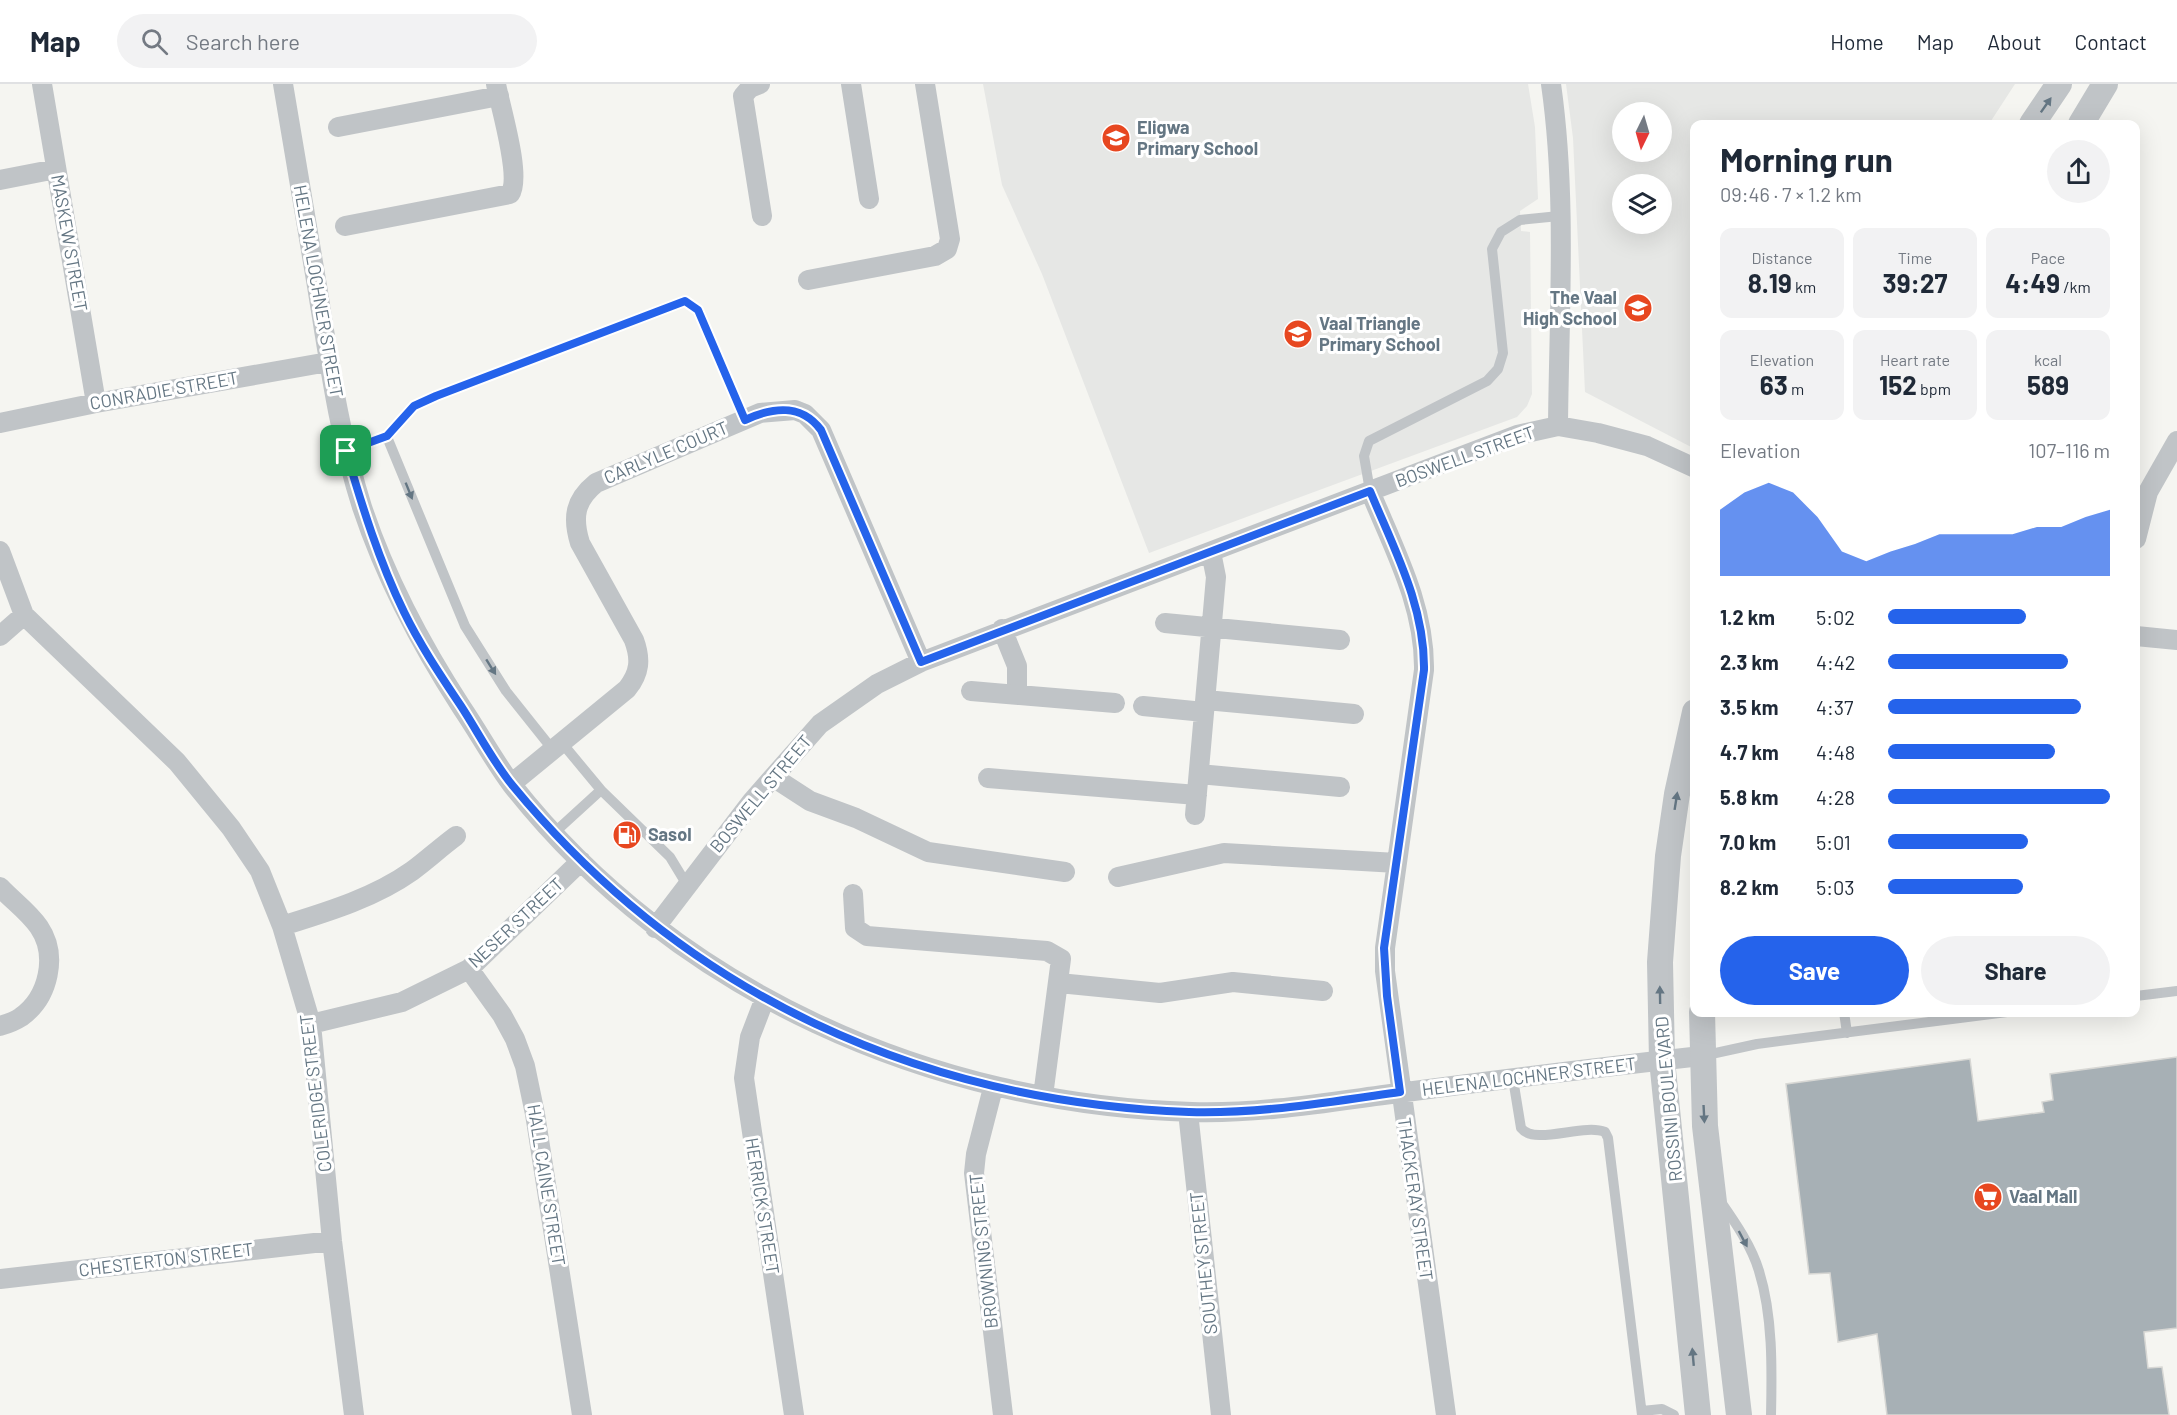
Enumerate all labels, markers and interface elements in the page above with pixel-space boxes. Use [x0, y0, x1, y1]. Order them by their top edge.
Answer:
search box [117, 14, 537, 68]
text: Map [30, 24, 81, 58]
icon: search [138, 25, 171, 58]
text: Search here [186, 28, 300, 54]
text: Home [1830, 29, 1884, 54]
text: Map [1917, 29, 1954, 54]
text: About [1987, 29, 2042, 54]
text: Contact [2075, 29, 2147, 54]
one-way arrow [2040, 97, 2052, 113]
north arrow [1612, 102, 1672, 162]
map controls [1612, 102, 1672, 234]
place label: Eligwa Primary School [1137, 116, 1258, 159]
school or university icon: Eligwa Primary School [1100, 122, 1132, 154]
text: Morning run [1720, 139, 1893, 179]
button: share [2047, 140, 2110, 203]
street label: MASKEW STREET [47, 173, 93, 313]
button: layers [1612, 174, 1672, 234]
text: 09:46 · 7 × 1.2 km [1720, 182, 1862, 206]
street label: HELENA LOCHNER STREET [289, 183, 349, 399]
text: Distance [1752, 248, 1812, 267]
text: Time [1898, 248, 1932, 267]
text: Pace [2031, 248, 2065, 267]
text: 8.19 [1748, 267, 1792, 298]
text: 39:27 [1883, 267, 1947, 298]
text: 4:49 [2005, 267, 2060, 298]
text: km [1792, 277, 1816, 296]
text: /km [2060, 277, 2091, 296]
place label: The Vaal High School [1523, 286, 1617, 329]
school or university icon: The Vaal High School [1622, 292, 1654, 324]
place label: Vaal Triangle Primary School [1319, 312, 1440, 355]
school or university icon: Vaal Triangle Primary School [1282, 318, 1314, 350]
text: Elevation [1750, 350, 1814, 369]
text: Heart rate [1880, 350, 1950, 369]
text: kcal [2034, 350, 2062, 369]
street label: CONRADIE STREET [88, 366, 240, 414]
text: 63 [1760, 369, 1788, 400]
text: 152 [1879, 369, 1917, 400]
text: 589 [2027, 369, 2069, 400]
text: m [1788, 379, 1804, 398]
text: bpm [1917, 379, 1951, 398]
street label: CARLYLE COURT [600, 416, 731, 488]
street label: BOSWELL STREET [1392, 421, 1537, 491]
pin [320, 425, 371, 476]
icon: arrive [329, 434, 362, 467]
text: Elevation [1720, 438, 1801, 462]
text: 107–116 m [2028, 438, 2110, 462]
one-way arrow [405, 482, 414, 500]
text: 1.2 km [1720, 605, 1775, 629]
text: 5:02 [1816, 605, 1855, 629]
text: 2.3 km [1720, 650, 1779, 674]
text: 4:42 [1816, 650, 1856, 674]
one-way arrow [485, 659, 496, 675]
text: 3.5 km [1720, 695, 1778, 719]
text: 4:37 [1816, 695, 1854, 719]
street label: BOSWELL STREET [705, 730, 816, 857]
text: 4.7 km [1720, 740, 1779, 764]
text: 4:48 [1816, 740, 1855, 764]
text: 5.8 km [1720, 785, 1778, 809]
text: 4:28 [1816, 785, 1855, 809]
one-way arrow [1672, 792, 1681, 811]
fuel station icon: Sasol [611, 819, 643, 851]
place label: Sasol [648, 823, 692, 845]
text: 7.0 km [1720, 830, 1776, 854]
text: 5:01 [1816, 830, 1851, 854]
street label: NESER STREET [463, 873, 568, 972]
text: 8.2 km [1720, 875, 1779, 899]
text: 5:03 [1816, 875, 1855, 899]
button: Save [1720, 936, 1909, 1005]
button: Share [1921, 936, 2110, 1005]
one-way arrow [1656, 986, 1665, 1005]
street label: COLERIDGE STREET [294, 1013, 336, 1173]
street label: ROSSINI BOULEVARD [1650, 1016, 1686, 1183]
street label: HELENA LOCHNER STREET [1421, 1052, 1637, 1100]
street label: HALL CAINE STREET [523, 1103, 571, 1267]
one-way arrow [1700, 1105, 1709, 1124]
street label: THACKERAY STREET [1394, 1116, 1438, 1282]
street label: HERRICK STREET [741, 1136, 785, 1276]
street label: BROWNING STREET [964, 1172, 1002, 1330]
supermarket icon: Vaal Mall [1972, 1181, 2004, 1213]
place label: Vaal Mall [2009, 1185, 2077, 1207]
street label: SOUTHEY STREET [1185, 1191, 1221, 1336]
one-way arrow [1739, 1230, 1748, 1247]
street label: CHESTERTON STREET [77, 1237, 254, 1281]
one-way arrow [1688, 1347, 1698, 1366]

